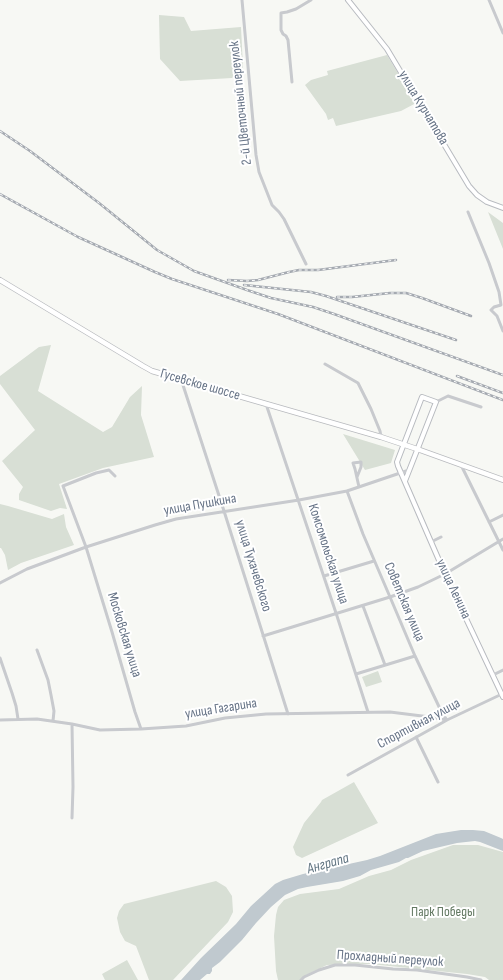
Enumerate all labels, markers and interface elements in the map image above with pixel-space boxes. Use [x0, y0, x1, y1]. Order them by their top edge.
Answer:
street label: 2-й Цветочный переулок [226, 40, 256, 166]
street label: улица Курчатова [394, 68, 452, 148]
street label: Гусевское шоссе [158, 366, 242, 404]
street label: улица Пушкина [162, 490, 238, 520]
street label: Комсомольская улица [304, 502, 352, 606]
street label: улица Тухачевского [231, 518, 275, 614]
street label: улица Ленина [432, 556, 474, 622]
street label: Советская улица [380, 560, 428, 644]
street label: Московская улица [103, 591, 145, 679]
street label: улица Гагарина [184, 695, 258, 723]
street label: Спортивная улица [375, 695, 463, 753]
water label: Анграпа [305, 849, 351, 879]
park label: Парк Победы [411, 904, 475, 920]
street label: Прохладный переулок [336, 947, 444, 971]

